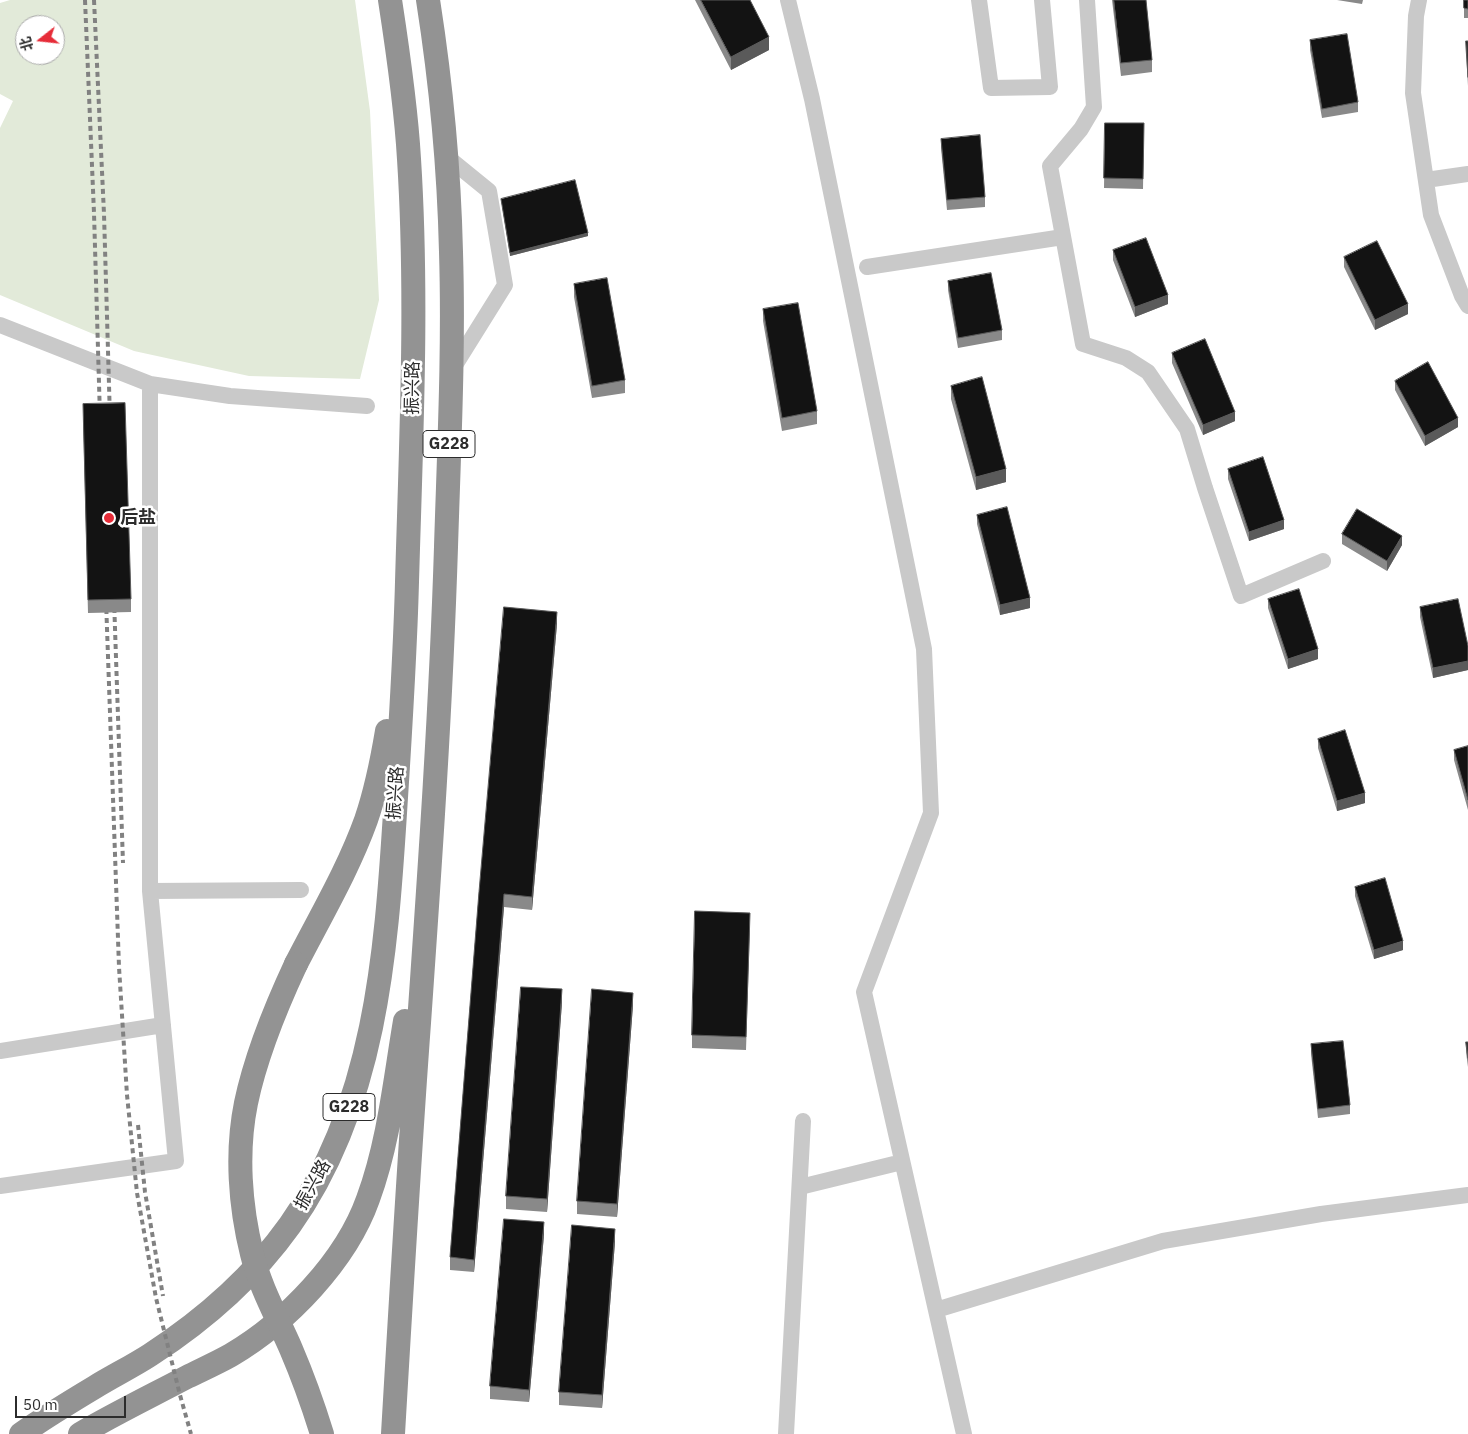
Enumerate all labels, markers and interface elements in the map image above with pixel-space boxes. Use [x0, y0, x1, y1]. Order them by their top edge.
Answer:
north arrow [15, 15, 65, 65]
text: 北 [16, 35, 37, 53]
street label: 振兴路 [402, 361, 424, 415]
road number: G228 [423, 430, 475, 458]
place label: 后盐 [120, 507, 156, 529]
marker: 后盐 [102, 511, 116, 525]
street label: 振兴路 [383, 765, 409, 821]
road number: G228 [323, 1094, 375, 1120]
street label: 振兴路 [290, 1156, 336, 1214]
scale bar [18, 1386, 129, 1418]
text: 50 m [23, 1395, 58, 1414]

